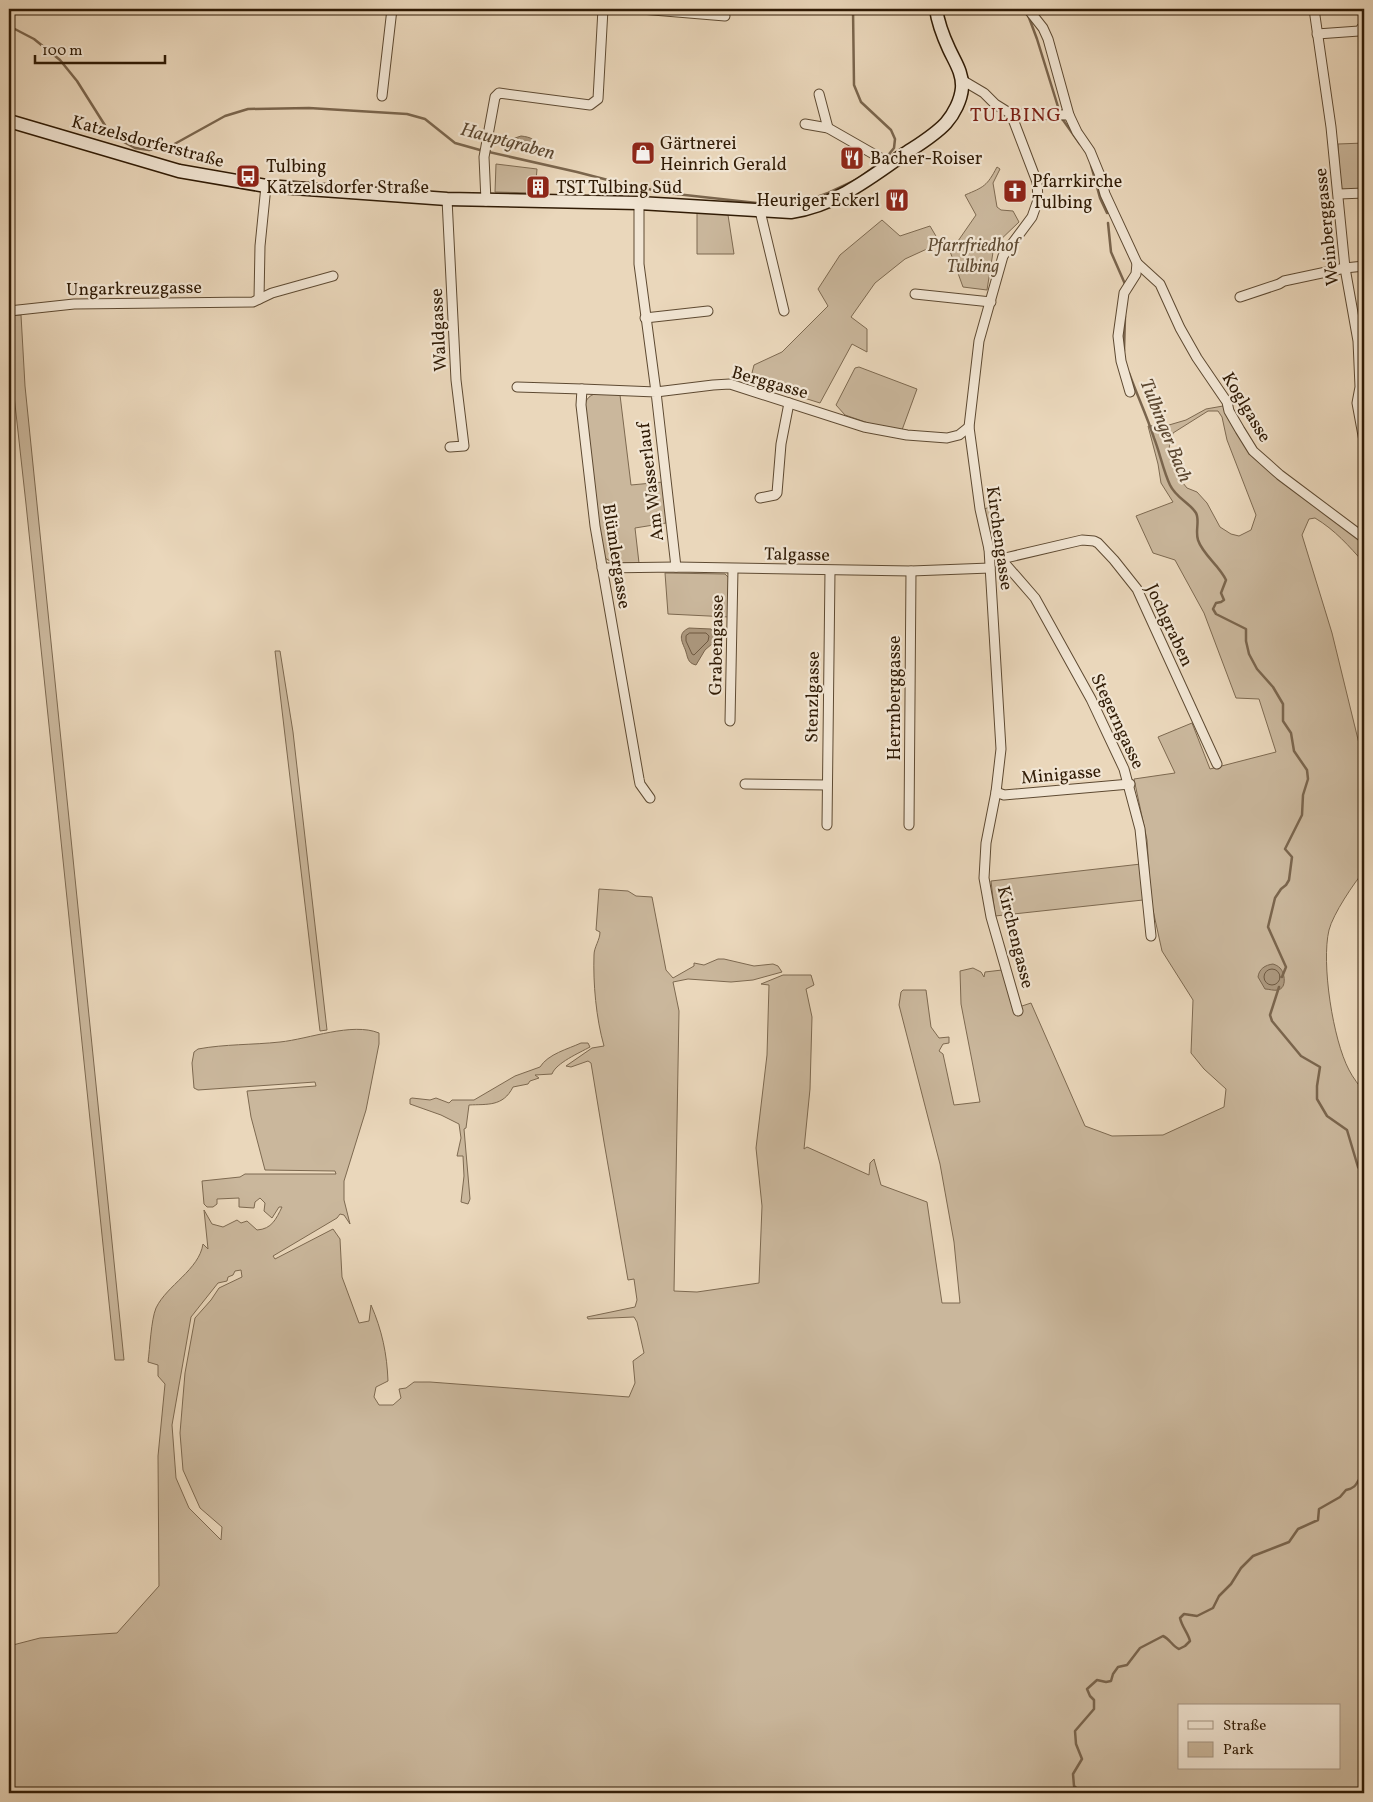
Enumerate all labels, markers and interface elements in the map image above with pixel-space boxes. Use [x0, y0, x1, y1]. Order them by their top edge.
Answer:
scale bar [35, 32, 165, 64]
text: 100 m [42, 41, 82, 62]
district label: TULBING [970, 102, 1062, 130]
street label: Katzelsdorferstraße [68, 110, 227, 175]
water label: Hauptgraben [457, 117, 558, 167]
place label: Gärtnerei Heinrich Gerald [660, 132, 787, 178]
shop icon: Gärtnerei Heinrich Gerald [630, 140, 656, 166]
restaurant icon: Bacher-Roiser [839, 145, 865, 171]
place label: Bacher-Roiser [870, 147, 983, 172]
place label: Tulbing Katzelsdorfer Straße [266, 155, 429, 201]
bus stop icon: Tulbing Katzelsdorfer Straße [235, 163, 261, 189]
street label: Weinberggasse [1309, 167, 1346, 287]
place label: Pfarrkirche Tulbing [1032, 170, 1122, 216]
building icon: TST Tulbing Süd [525, 174, 551, 200]
place label: TST Tulbing Süd [556, 176, 682, 201]
church icon: Pfarrkirche Tulbing [1002, 178, 1028, 204]
restaurant icon: Heuriger Eckerl [884, 187, 910, 213]
place label: Heuriger Eckerl [757, 189, 880, 214]
park label: Pfarrfriedhof Tulbing [927, 234, 1023, 280]
street label: Ungarkreuzgasse [66, 276, 202, 303]
street label: Waldgasse [425, 288, 454, 372]
street label: Berggasse [728, 361, 811, 406]
street label: Koglgasse [1215, 368, 1276, 448]
water label: Tulbinger Bach [1133, 375, 1198, 486]
street label: Am Wasserlauf [632, 419, 671, 543]
street label: Kirchengasse [979, 485, 1018, 592]
street label: Blümlergasse [595, 502, 636, 611]
street label: Talgasse [764, 542, 830, 569]
street label: Jochgraben [1139, 580, 1199, 671]
street label: Grabengasse [704, 594, 731, 696]
street label: Herrnberggasse [883, 635, 908, 761]
street label: Stenzlgasse [800, 651, 827, 743]
street label: Stegerngasse [1084, 670, 1150, 773]
street label: Minigasse [1020, 760, 1102, 791]
street label: Kirchengasse [990, 883, 1039, 991]
legend [1178, 1704, 1340, 1770]
text: Straße [1223, 1716, 1266, 1737]
text: Park [1223, 1740, 1254, 1761]

